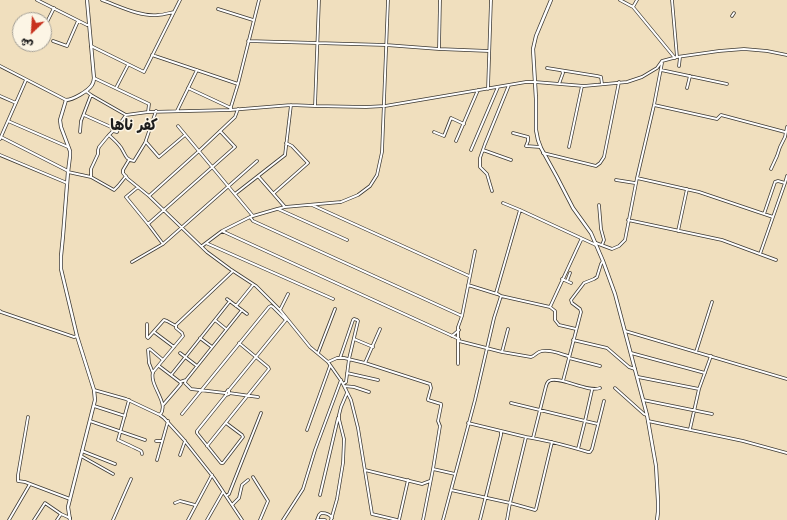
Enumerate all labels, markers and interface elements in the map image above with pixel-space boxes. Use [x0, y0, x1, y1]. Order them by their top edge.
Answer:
north arrow [12, 12, 52, 52]
text: ش [18, 32, 36, 52]
district label: كفر ناها [110, 119, 158, 137]

